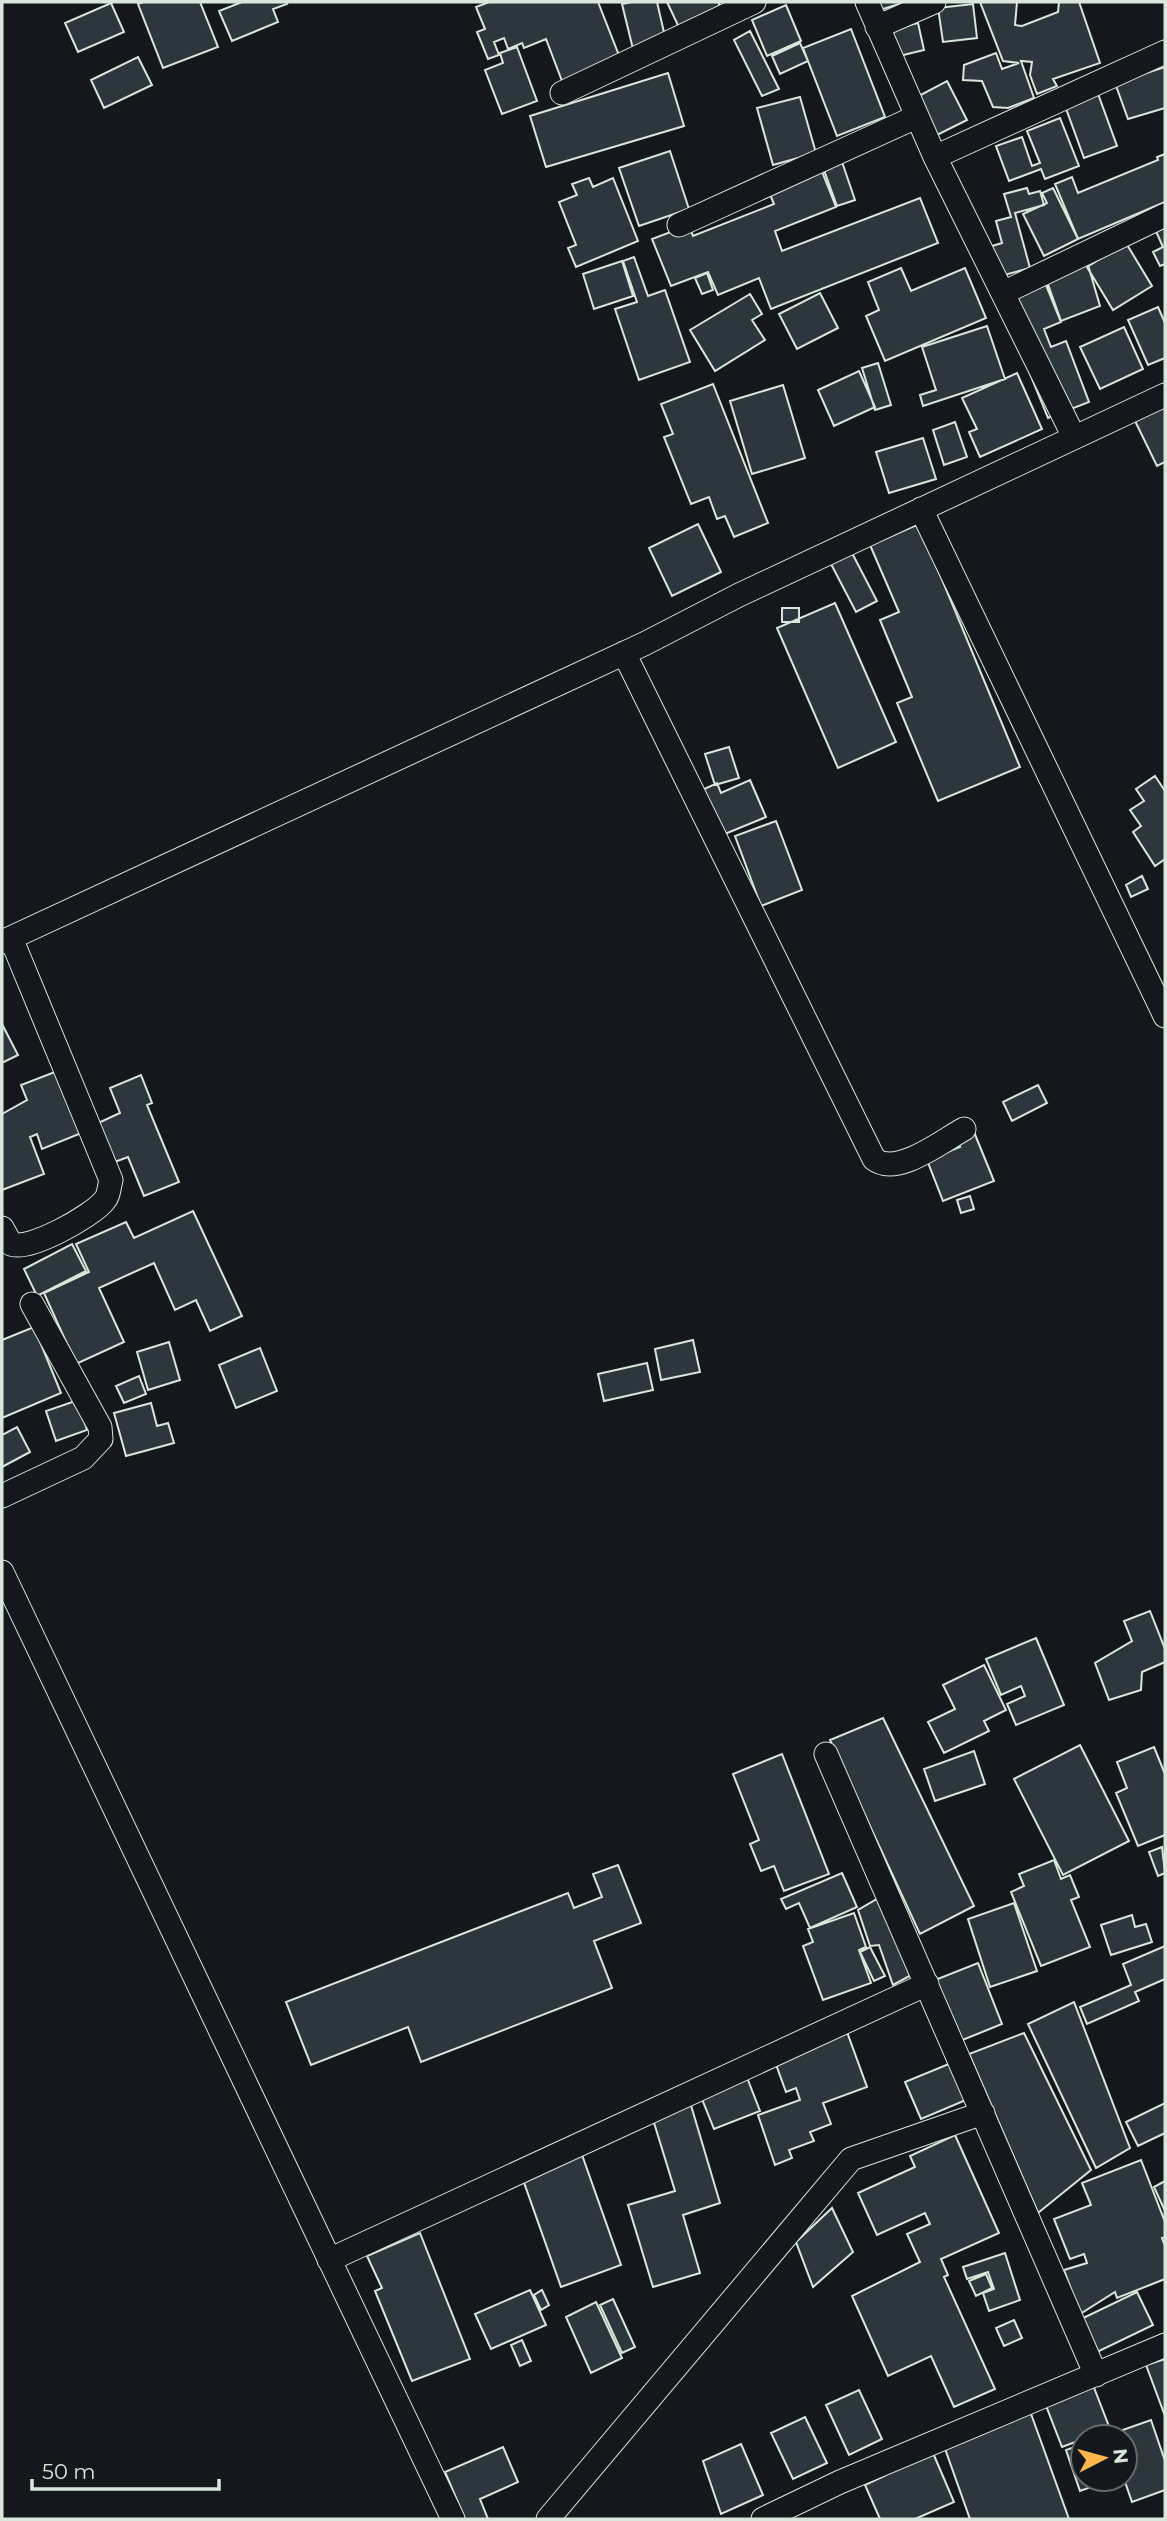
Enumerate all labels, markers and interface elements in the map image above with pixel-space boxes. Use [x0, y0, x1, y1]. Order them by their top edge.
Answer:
north arrow [1069, 2423, 1139, 2493]
text: N [1108, 2447, 1133, 2465]
scale bar [32, 2448, 219, 2492]
text: 50 m [42, 2459, 96, 2484]

